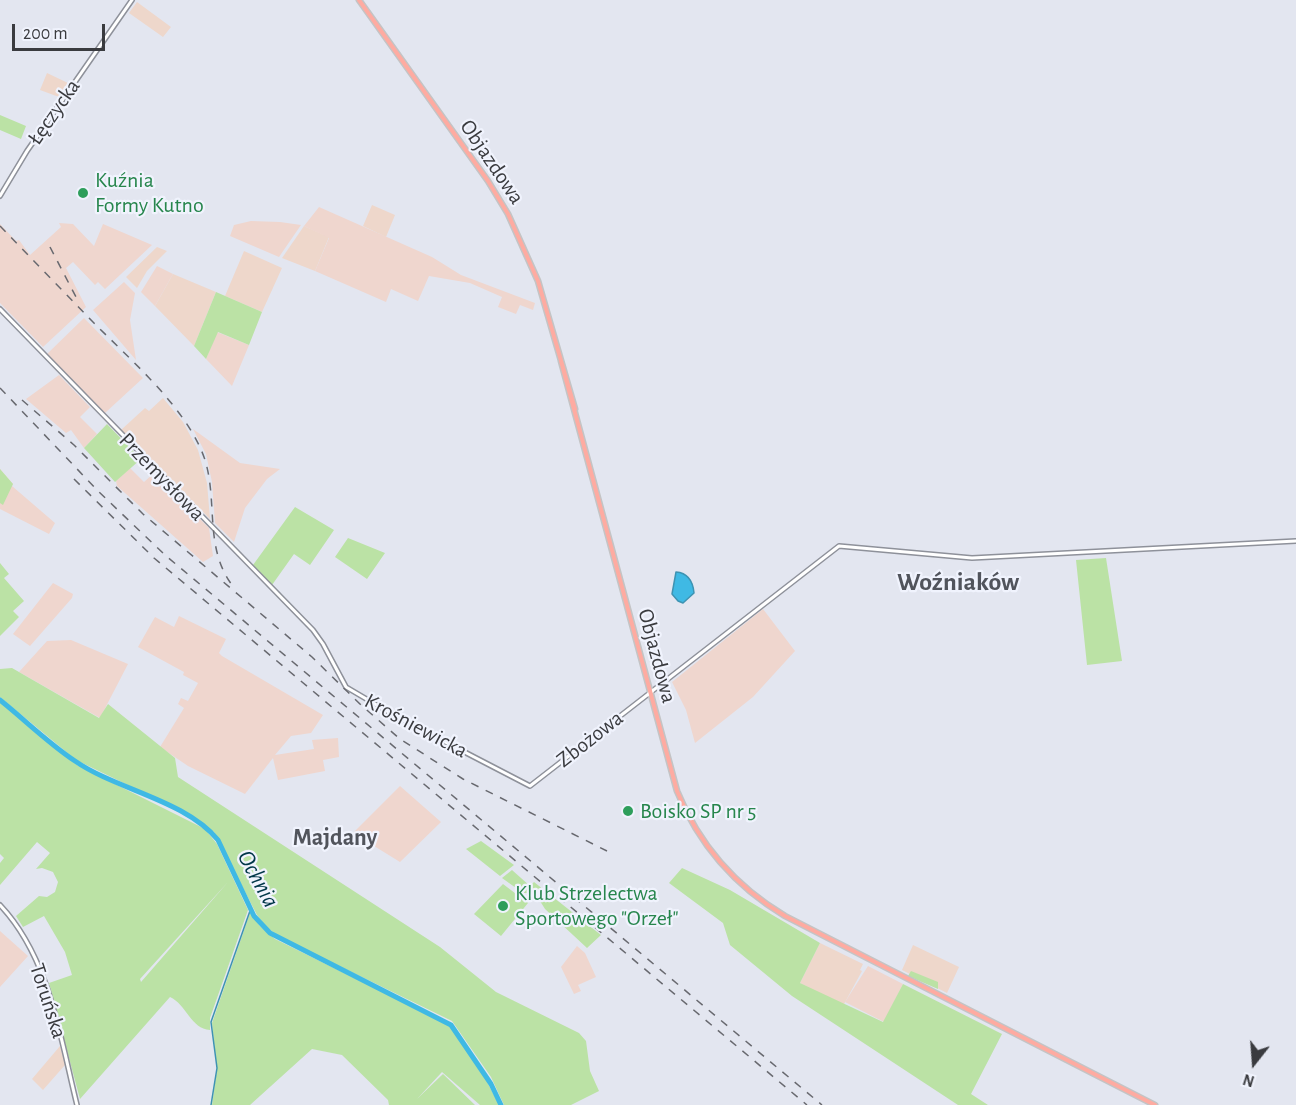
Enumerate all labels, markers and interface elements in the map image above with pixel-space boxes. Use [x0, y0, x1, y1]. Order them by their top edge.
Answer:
scale bar [15, 12, 108, 50]
text: 200 m [23, 25, 68, 43]
street label: Łęczycka [22, 74, 86, 150]
street label: Objazdowa [454, 115, 530, 209]
place label: Kuźnia Formy Kutno [95, 167, 204, 218]
marker: Kuźnia Formy Kutno [76, 186, 90, 200]
street label: Przemysłowa [113, 427, 211, 527]
district label: Woźniaków [897, 566, 1019, 598]
street label: Objazdowa [632, 606, 682, 706]
street label: Krośniewicka [360, 688, 472, 764]
street label: Zbożowa [551, 705, 629, 773]
place label: Boisko SP nr 5 [640, 798, 756, 824]
marker: Boisko SP nr 5 [621, 804, 635, 818]
district label: Majdany [293, 824, 377, 852]
water label: Ochnia [231, 845, 285, 913]
place label: Klub Strzelectwa Sportowego "Orzeł" [515, 880, 679, 932]
marker: Klub Strzelectwa Sportowego "Orzeł" [496, 899, 510, 913]
street label: Toruńska [24, 960, 72, 1042]
north arrow [1224, 1033, 1284, 1093]
text: N [1241, 1071, 1256, 1089]

